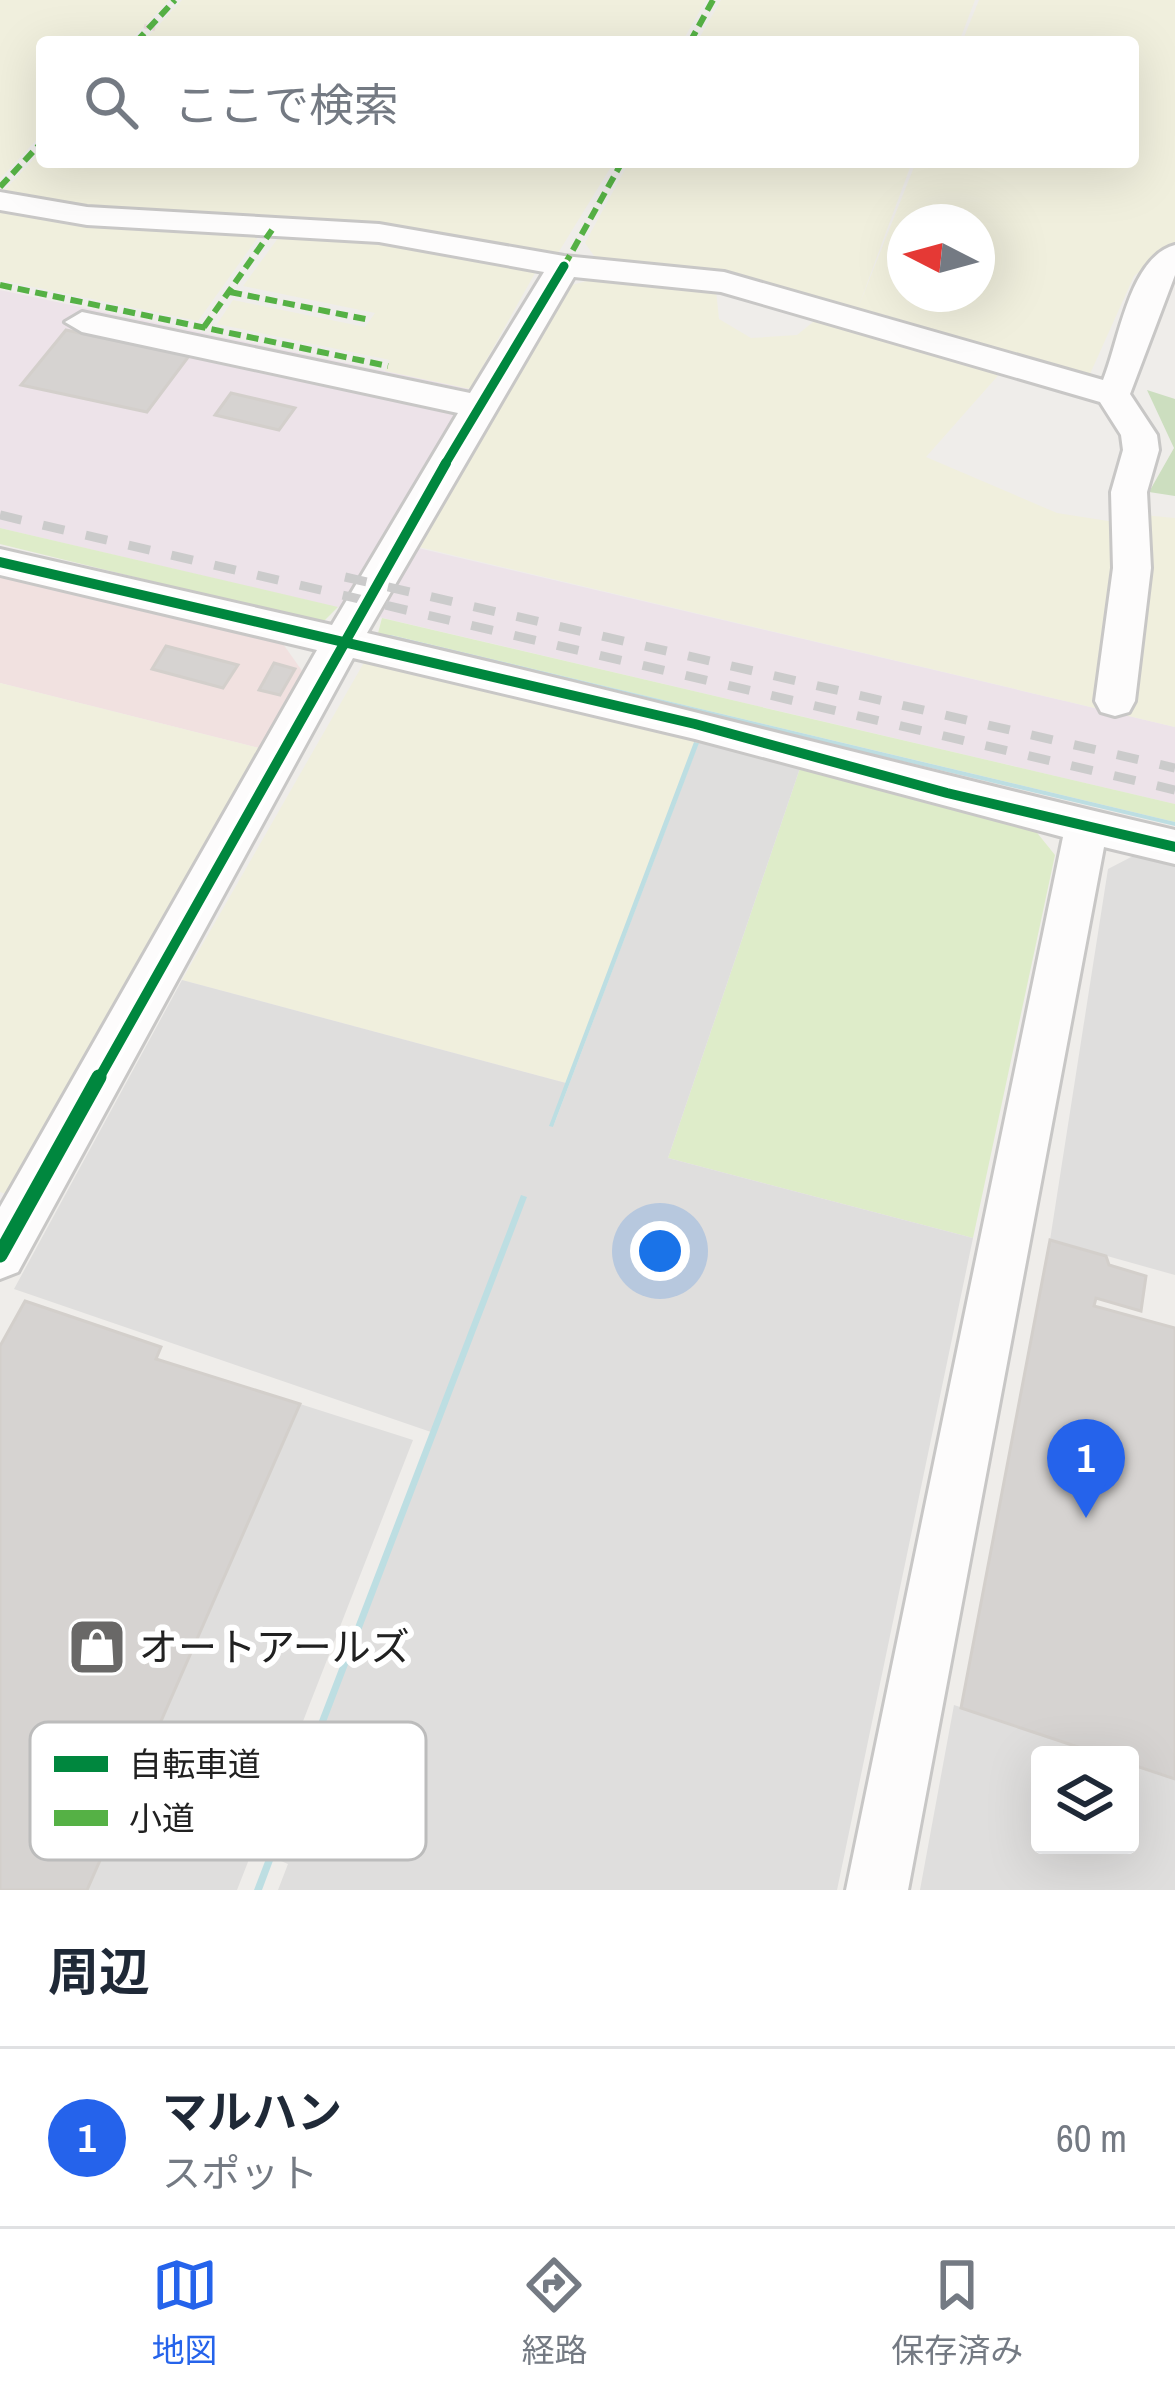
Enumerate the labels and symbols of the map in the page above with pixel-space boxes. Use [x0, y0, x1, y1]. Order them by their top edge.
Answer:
north arrow [887, 204, 995, 312]
your location [630, 1221, 690, 1281]
pin: 1 [1047, 1419, 1125, 1518]
shop icon: オートアールズ [66, 1616, 128, 1678]
place label: オートアールズ [139, 1621, 410, 1673]
legend [30, 1722, 426, 1860]
text: 自転車道 [129, 1742, 261, 1786]
text: 小道 [129, 1796, 195, 1840]

